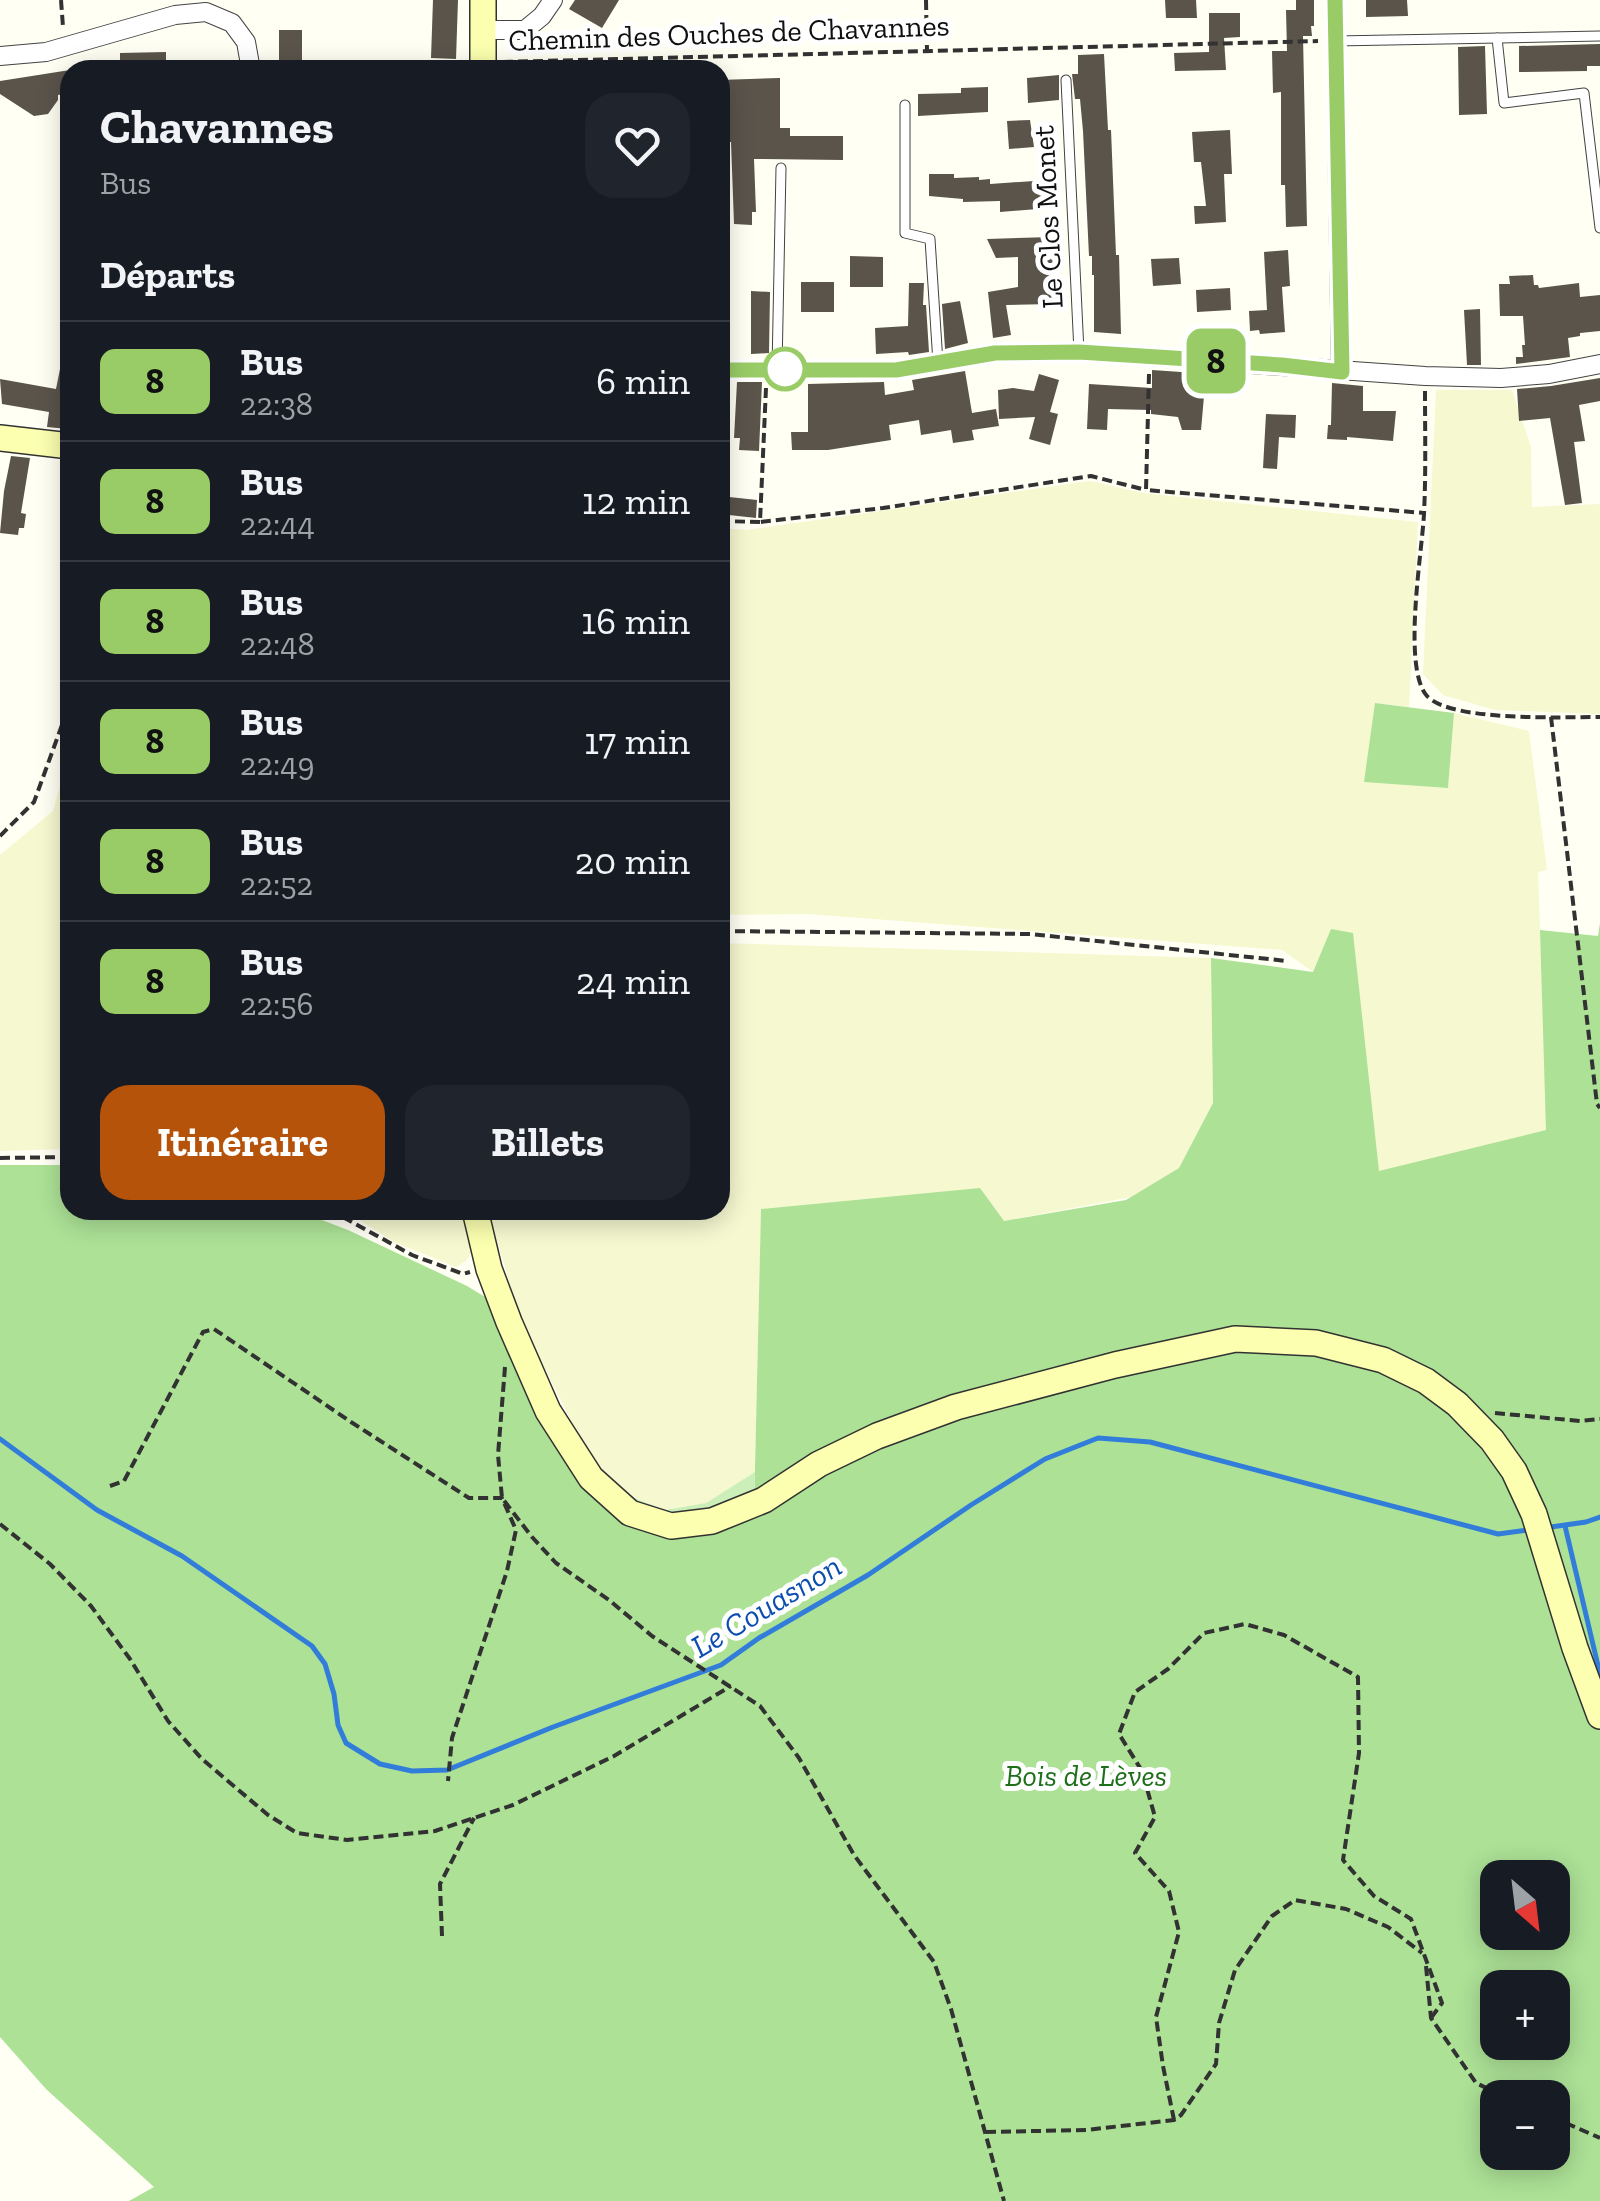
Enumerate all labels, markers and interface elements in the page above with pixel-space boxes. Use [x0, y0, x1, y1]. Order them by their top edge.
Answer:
street label: Chemin des Ouches de Chavannes [508, 7, 950, 59]
button: heart [585, 93, 690, 198]
text: Chavannes [100, 98, 334, 155]
street label: Le Clos Monet [1025, 124, 1071, 310]
text: Bus [100, 164, 151, 202]
text: Départs [100, 252, 235, 298]
line badge: 8 [1184, 328, 1248, 394]
text: Bus [240, 339, 303, 385]
text: 8 [1207, 340, 1225, 382]
unlabelled marker [764, 348, 806, 390]
text: 6 min [596, 358, 690, 404]
text: 8 [146, 360, 164, 402]
text: 22:38 [240, 385, 313, 423]
text: Bus [240, 459, 303, 505]
text: 12 min [582, 478, 690, 524]
text: 8 [146, 480, 164, 522]
text: 22:44 [240, 505, 315, 543]
text: Bus [240, 579, 303, 625]
text: 16 min [581, 598, 690, 644]
text: 8 [146, 600, 164, 642]
text: 22:48 [240, 625, 315, 663]
text: Bus [240, 699, 303, 745]
text: 17 min [584, 718, 690, 764]
text: 8 [146, 720, 164, 762]
text: 22:49 [240, 745, 314, 783]
text: Bus [240, 819, 303, 865]
text: 20 min [575, 838, 690, 884]
text: 8 [146, 840, 164, 882]
text: 22:52 [240, 865, 313, 903]
text: Bus [240, 939, 303, 985]
text: 24 min [576, 958, 690, 1004]
text: 8 [146, 960, 164, 1002]
text: 22:56 [240, 985, 314, 1023]
button: Itinéraire [100, 1085, 385, 1200]
button: Billets [405, 1085, 690, 1200]
water label: Le Couasnon [684, 1546, 848, 1666]
park label: Bois de Lèves [1005, 1758, 1167, 1794]
north arrow [1480, 1860, 1570, 1950]
map controls [1480, 1860, 1570, 2170]
button: + [1480, 1970, 1570, 2060]
button: − [1480, 2080, 1570, 2170]

